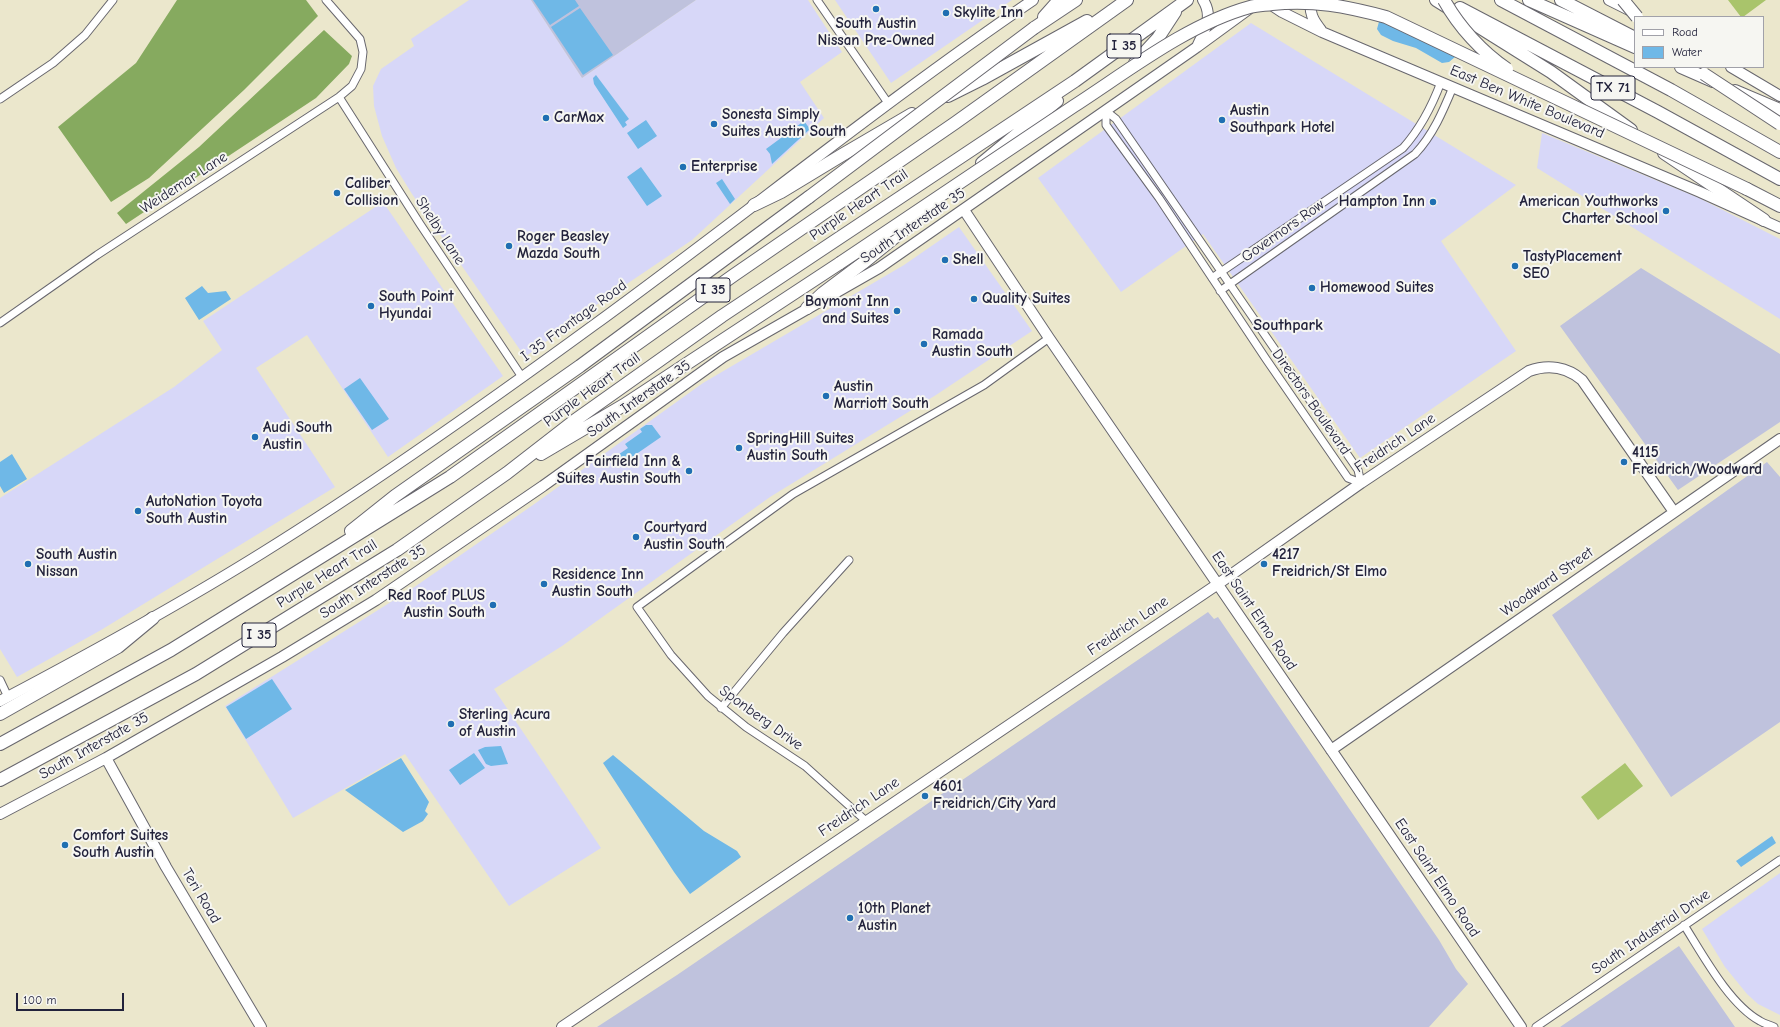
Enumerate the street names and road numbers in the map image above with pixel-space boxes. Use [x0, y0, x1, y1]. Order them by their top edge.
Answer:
road number: I 35 [1107, 34, 1141, 58]
street label: East Ben White Boulevard [1447, 61, 1607, 143]
road number: TX 71 [1591, 76, 1635, 100]
street label: Weidemar Lane [137, 148, 231, 218]
street label: Purple Heart Trail [806, 165, 912, 245]
street label: South Interstate 35 [857, 184, 969, 268]
street label: Shelby Lane [411, 194, 469, 268]
street label: Governors Row [1238, 196, 1328, 266]
street label: I 35 Frontage Road [517, 276, 631, 366]
road number: I 35 [696, 278, 730, 302]
street label: Directors Boulevard [1268, 346, 1354, 458]
street label: Purple Heart Trail [540, 349, 644, 431]
street label: South Interstate 35 [584, 356, 694, 442]
street label: Freidrich Lane [1351, 409, 1439, 477]
street label: Purple Heart Trail [273, 536, 381, 612]
street label: South Interstate 35 [317, 541, 429, 623]
street label: Woodward Street [1497, 543, 1597, 621]
street label: East Saint Elmo Road [1208, 548, 1300, 674]
street label: Freidrich Lane [1084, 592, 1172, 660]
road number: I 35 [242, 623, 276, 647]
street label: Sponberg Drive [716, 682, 806, 754]
street label: South Interstate 35 [36, 708, 152, 784]
street label: Freidrich Lane [815, 773, 903, 841]
street label: East Saint Elmo Road [1391, 815, 1483, 941]
street label: Teri Road [178, 865, 224, 927]
street label: South Industrial Drive [1588, 886, 1714, 978]

